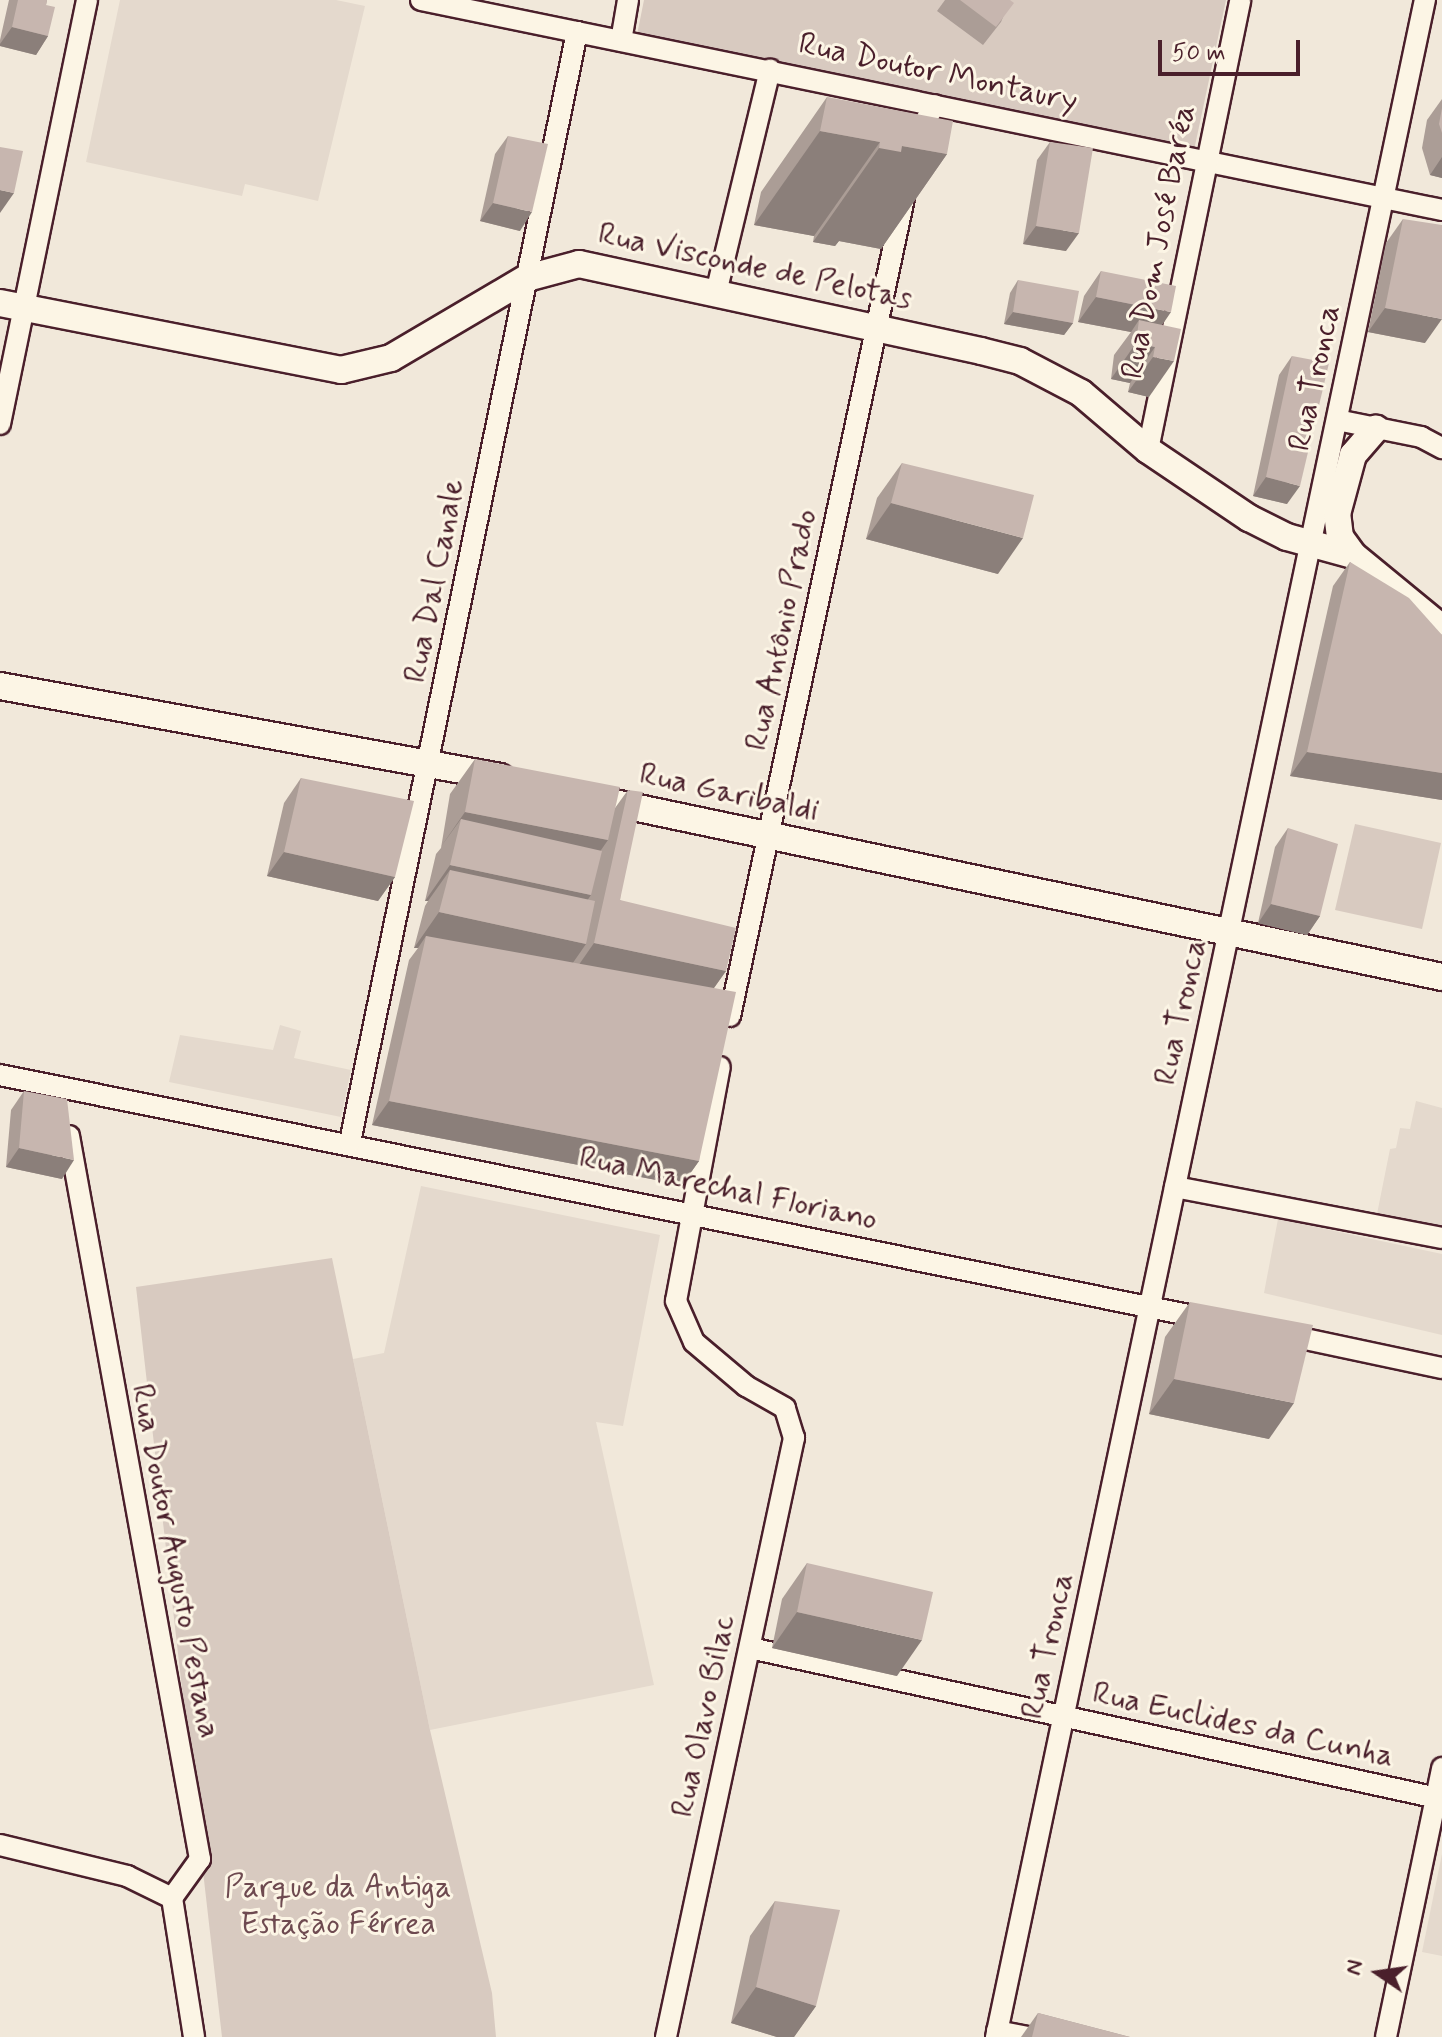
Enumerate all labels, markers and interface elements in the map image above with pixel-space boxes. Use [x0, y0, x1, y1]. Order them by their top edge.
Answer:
street label: Rua Doutor Montaury [793, 24, 1083, 122]
scale bar [1162, 24, 1304, 74]
text: 50 m [1172, 38, 1226, 69]
street label: Rua Dom José Baréa [1113, 101, 1205, 383]
street label: Rua Visconde de Pelotas [595, 215, 915, 319]
street label: Rua Tronca [1281, 301, 1349, 455]
street label: Rua Dal Canale [397, 476, 473, 686]
street label: Rua Antônio Prado [738, 507, 826, 753]
street label: Rua Garibaldi [636, 755, 822, 831]
street label: Rua Tronca [1147, 935, 1215, 1089]
street label: Rua Marechal Floriano [576, 1139, 880, 1239]
street label: Rua Doutor Augusto Pestana [122, 1381, 228, 1741]
street label: Rua Tronca [1014, 1569, 1082, 1723]
street label: Rua Olavo Bilac [664, 1613, 744, 1819]
street label: Rua Euclides da Cunha [1094, 1675, 1392, 1775]
park label: Parque da Antiga Estação Férrea [224, 1869, 452, 1944]
north arrow [1338, 1933, 1418, 2013]
text: N [1339, 1957, 1370, 1978]

